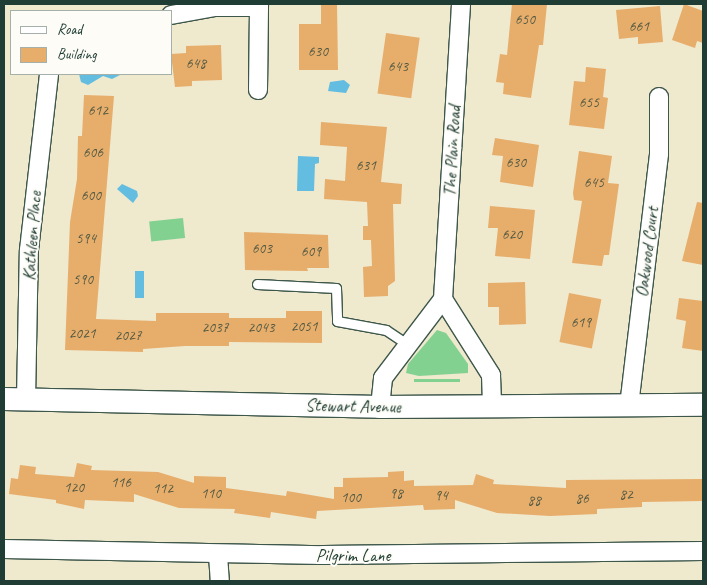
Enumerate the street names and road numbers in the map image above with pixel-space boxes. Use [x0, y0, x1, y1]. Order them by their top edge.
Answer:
street label: The Plain Road [439, 104, 465, 198]
street label: Kathleen Place [18, 191, 46, 281]
street label: Oakwood Court [631, 206, 663, 298]
street label: Stewart Avenue [305, 394, 401, 418]
street label: Pilgrim Lane [315, 544, 391, 566]

